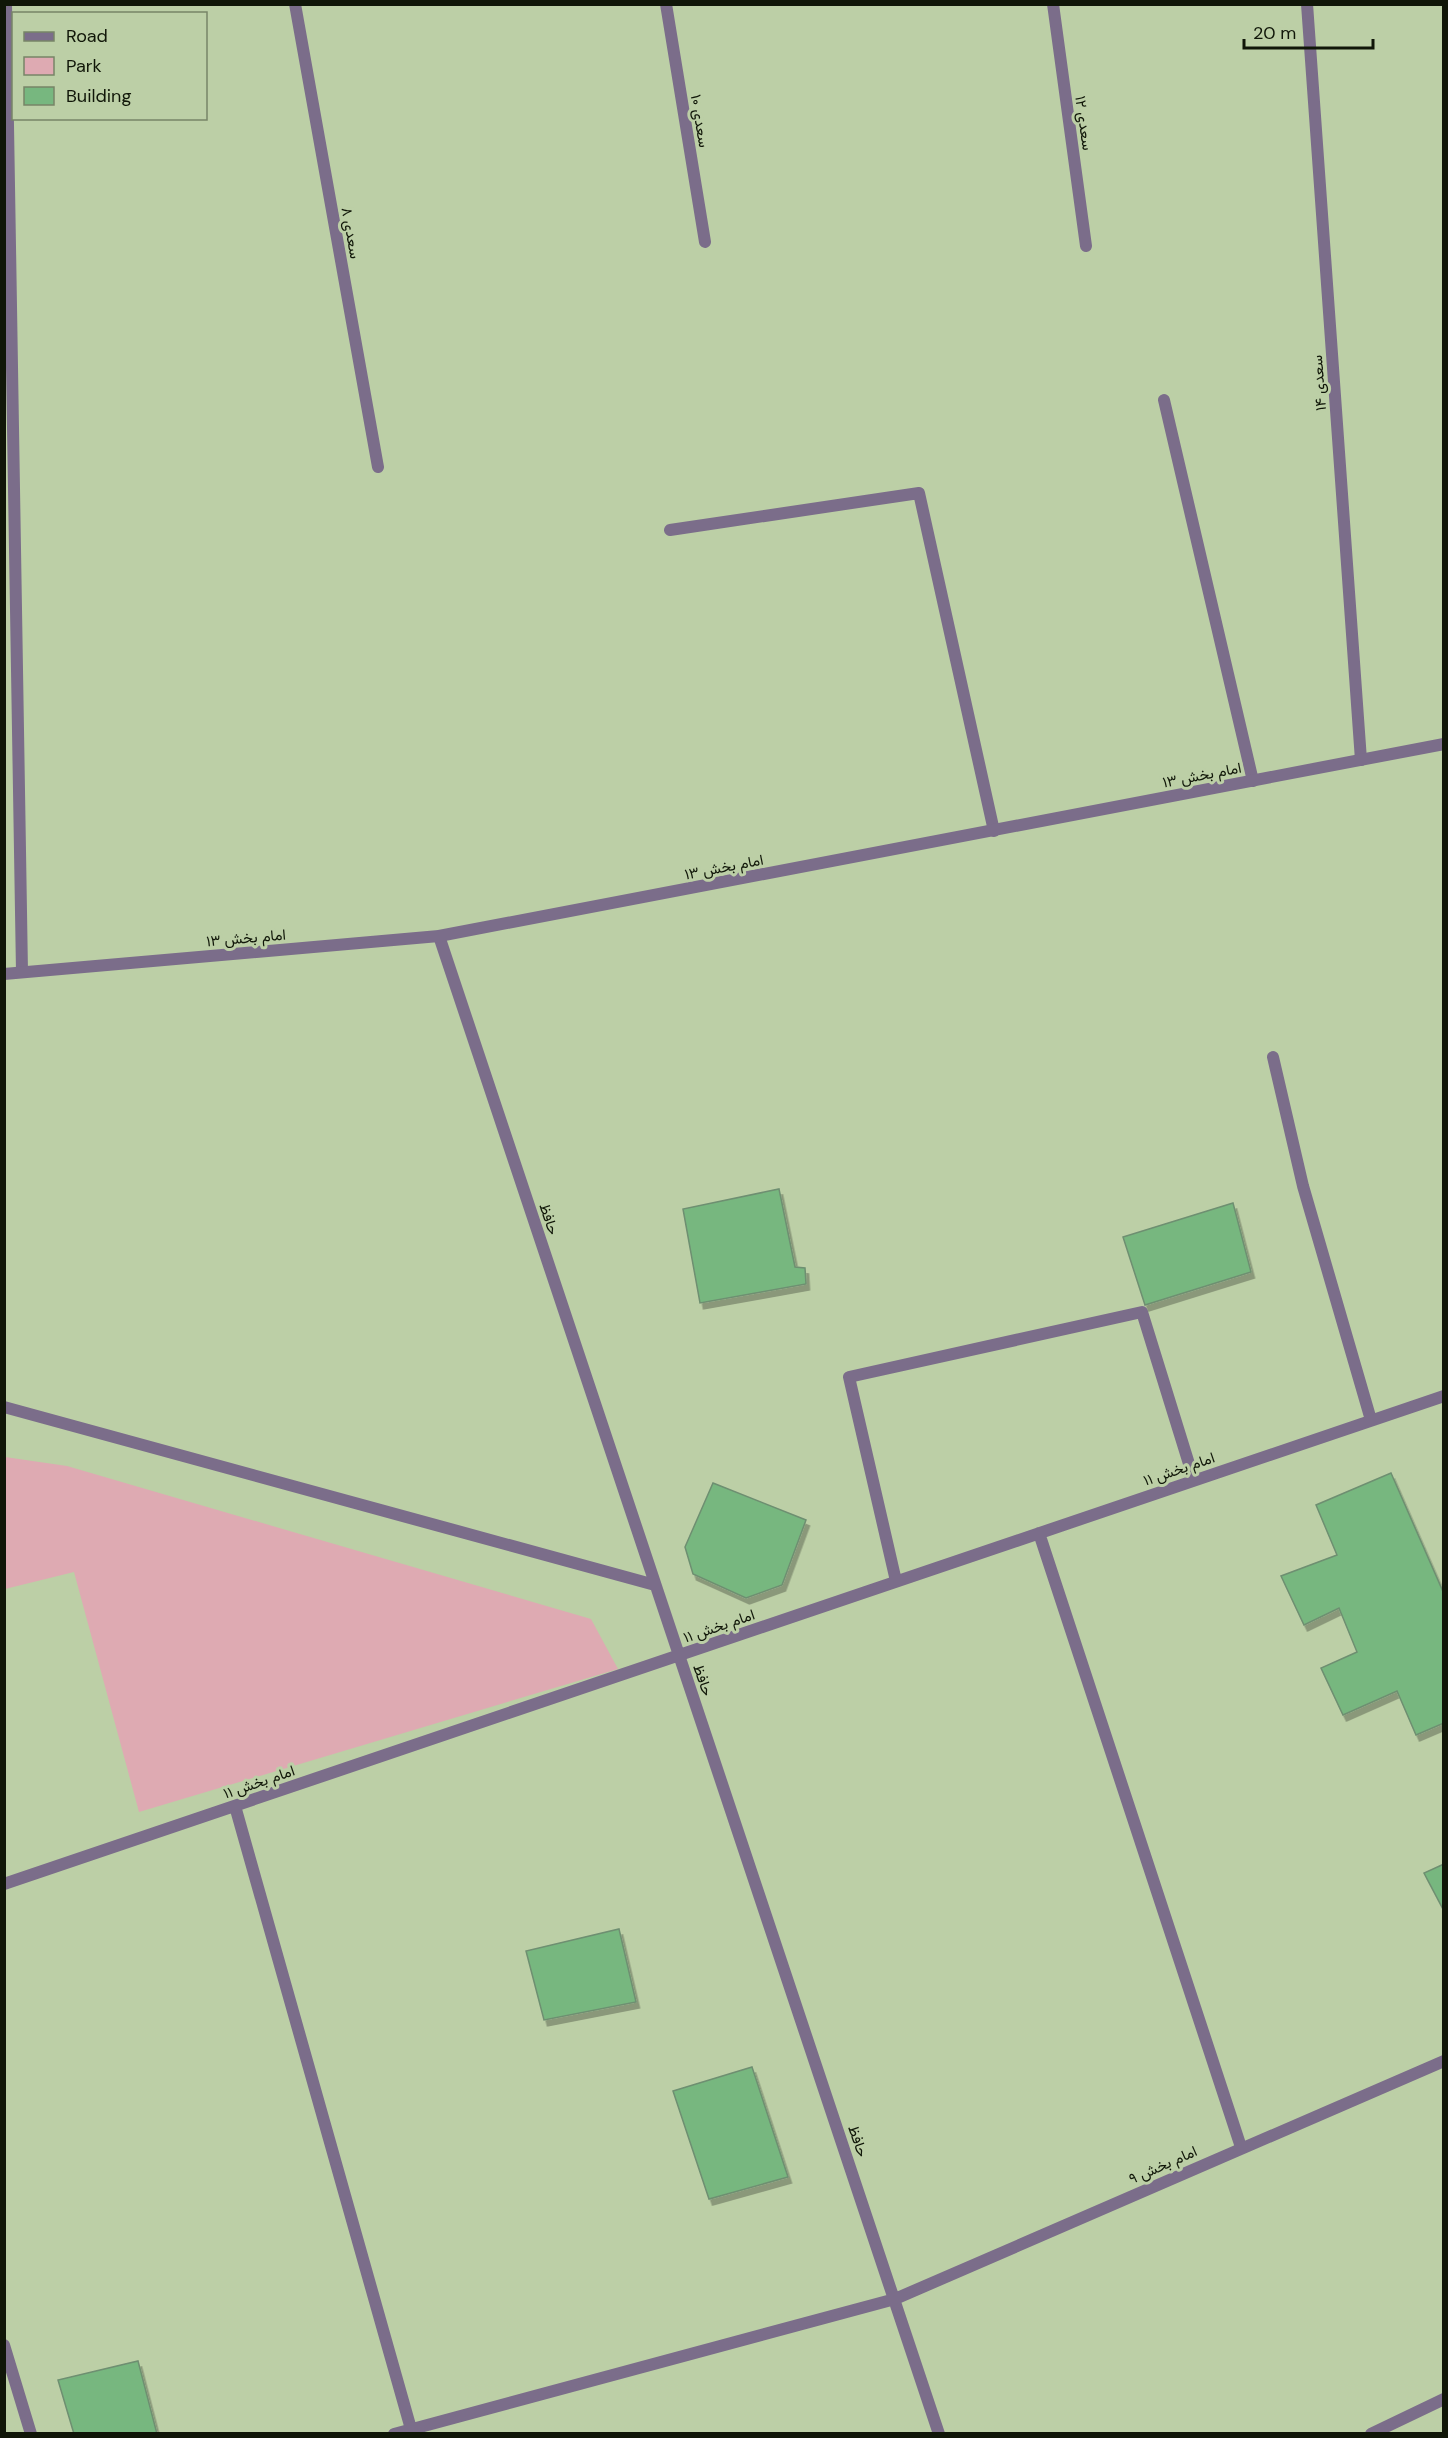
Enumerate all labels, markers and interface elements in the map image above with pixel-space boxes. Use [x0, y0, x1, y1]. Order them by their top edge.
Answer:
legend [12, 12, 207, 120]
scale bar [1244, 12, 1373, 50]
text: 20 m [1253, 21, 1296, 45]
text: Road [66, 24, 108, 48]
text: Park [66, 54, 102, 78]
text: Building [66, 84, 131, 108]
street label: سعدی ۱۰ [686, 93, 714, 149]
street label: سعدی ۱۲ [1070, 94, 1098, 152]
street label: سعدی ۸ [337, 206, 365, 260]
street label: سعدی ۱۴ [1307, 354, 1331, 412]
street label: امام بخش ۱۳ [1161, 758, 1243, 792]
street label: امام بخش ۱۳ [683, 850, 765, 884]
street label: امام بخش ۱۳ [205, 925, 287, 951]
street label: حافظ [534, 1201, 564, 1237]
street label: امام بخش ۱۱ [1141, 1447, 1217, 1491]
street label: امام بخش ۱۱ [681, 1604, 757, 1648]
street label: حافظ [688, 1661, 718, 1699]
street label: امام بخش ۱۱ [221, 1760, 297, 1804]
street label: حافظ [843, 2122, 873, 2160]
street label: امام بخش ۹ [1126, 2141, 1200, 2189]

